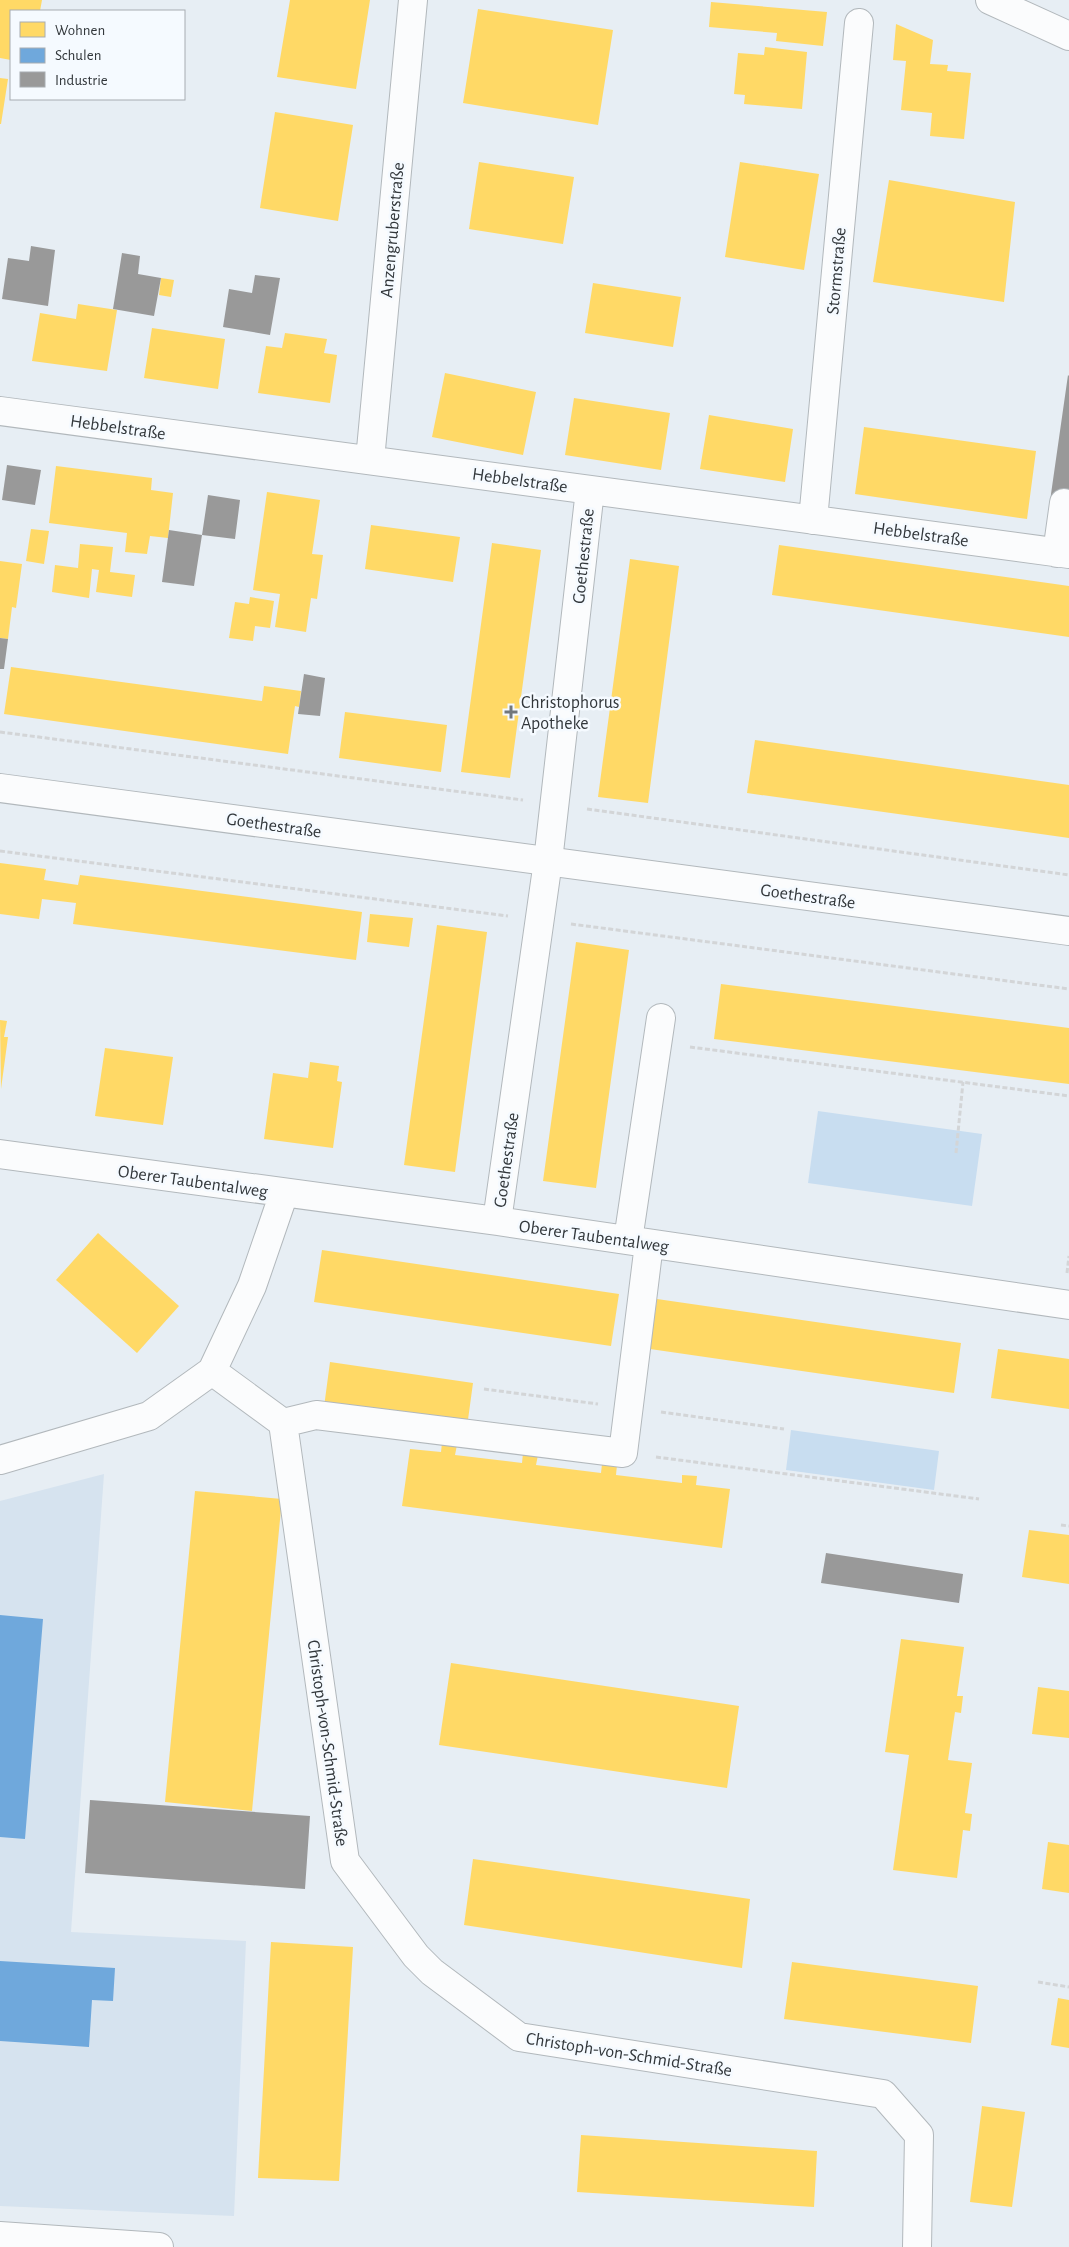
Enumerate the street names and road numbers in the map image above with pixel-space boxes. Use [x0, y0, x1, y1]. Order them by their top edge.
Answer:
street label: Anzengruberstraße [378, 162, 408, 299]
street label: Stormstraße [824, 227, 850, 315]
street label: Hebbelstraße [69, 412, 167, 444]
street label: Hebbelstraße [471, 465, 569, 497]
street label: Goethestraße [570, 508, 598, 605]
street label: Hebbelstraße [872, 519, 970, 551]
street label: Goethestraße [225, 810, 322, 842]
street label: Goethestraße [759, 881, 856, 913]
street label: Goethestraße [491, 1112, 523, 1209]
street label: Oberer Taubentalweg [117, 1163, 269, 1201]
street label: Oberer Taubentalweg [518, 1218, 670, 1256]
street label: Christoph-von-Schmid-Straße [304, 1639, 350, 1848]
street label: Christoph-von-Schmid-Straße [525, 2030, 733, 2080]

